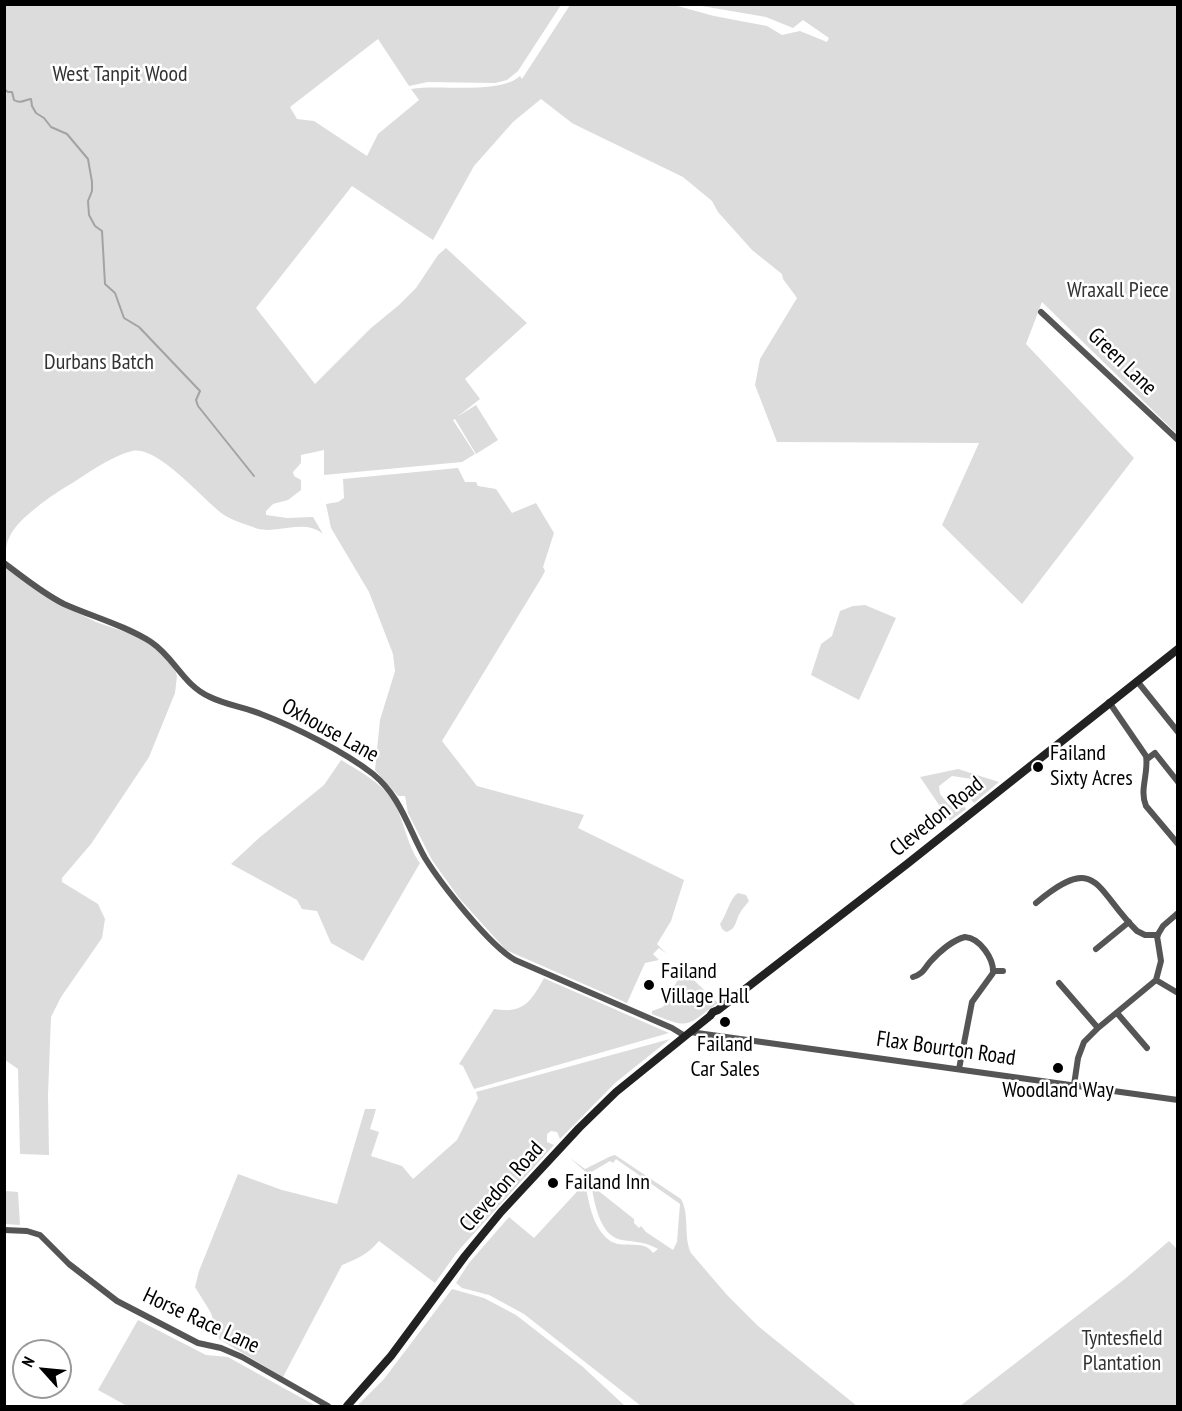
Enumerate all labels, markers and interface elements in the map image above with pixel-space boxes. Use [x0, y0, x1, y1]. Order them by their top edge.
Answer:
park label: West Tanpit Wood [52, 62, 188, 88]
park label: Wraxall Piece [1067, 278, 1169, 304]
street label: Green Lane [1082, 323, 1162, 401]
park label: Durbans Batch [44, 350, 154, 376]
street label: Oxhouse Lane [277, 694, 383, 768]
place label: Failand Sixty Acres [1050, 741, 1133, 792]
marker: Failand Sixty Acres [1031, 760, 1045, 774]
street label: Clevedon Road [885, 771, 989, 863]
place label: Failand Village Hall [661, 959, 749, 1010]
marker: Failand Village Hall [642, 978, 656, 992]
marker: Failand Car Sales [718, 1015, 732, 1029]
street label: Flax Bourton Road [875, 1026, 1017, 1072]
place label: Failand Car Sales [690, 1032, 760, 1084]
marker: Woodland Way [1051, 1061, 1065, 1075]
place label: Woodland Way [1002, 1078, 1114, 1104]
street label: Clevedon Road [455, 1136, 549, 1238]
place label: Failand Inn [565, 1170, 650, 1196]
marker: Failand Inn [546, 1176, 560, 1190]
street label: Horse Race Lane [139, 1283, 263, 1359]
park label: Tyntesfield Plantation [1081, 1326, 1163, 1378]
north arrow [12, 1339, 72, 1399]
text: N [17, 1353, 39, 1370]

